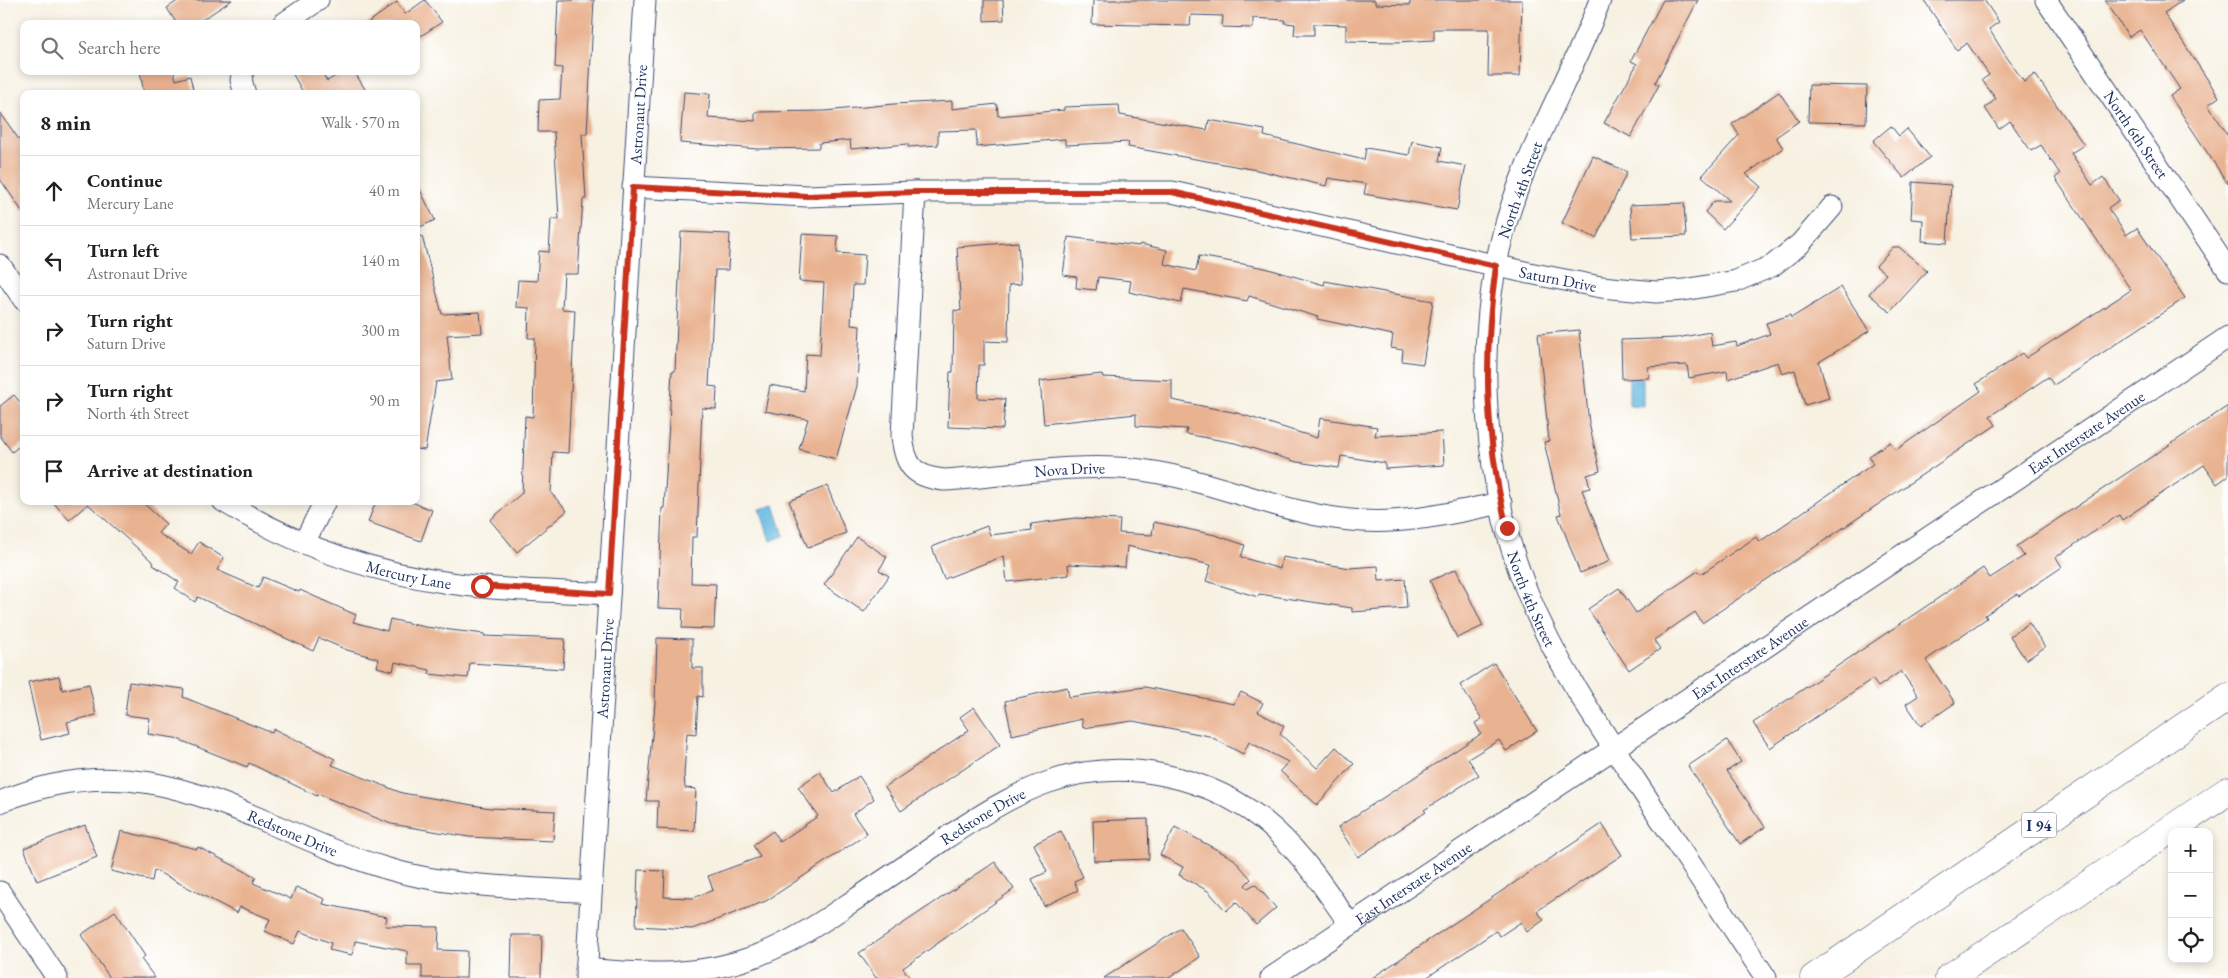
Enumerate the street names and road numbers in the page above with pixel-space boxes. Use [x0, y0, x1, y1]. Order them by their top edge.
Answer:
street label: Astronaut Drive [625, 64, 652, 166]
street label: North 6th Street [2099, 86, 2174, 182]
street label: North 4th Street [1493, 139, 1547, 241]
street label: Saturn Drive [1517, 261, 1599, 296]
street label: East Interstate Avenue [2024, 386, 2148, 479]
street label: Nova Drive [1033, 457, 1105, 482]
street label: North 4th Street [1503, 548, 1561, 650]
street label: Mercury Lane [364, 555, 453, 594]
street label: East Interstate Avenue [1687, 611, 1812, 704]
street label: Astronaut Drive [591, 618, 618, 720]
street label: Redstone Drive [936, 783, 1029, 850]
street label: Redstone Drive [244, 804, 341, 861]
road number: I 94 [2022, 812, 2056, 838]
street label: East Interstate Avenue [1351, 836, 1475, 929]

